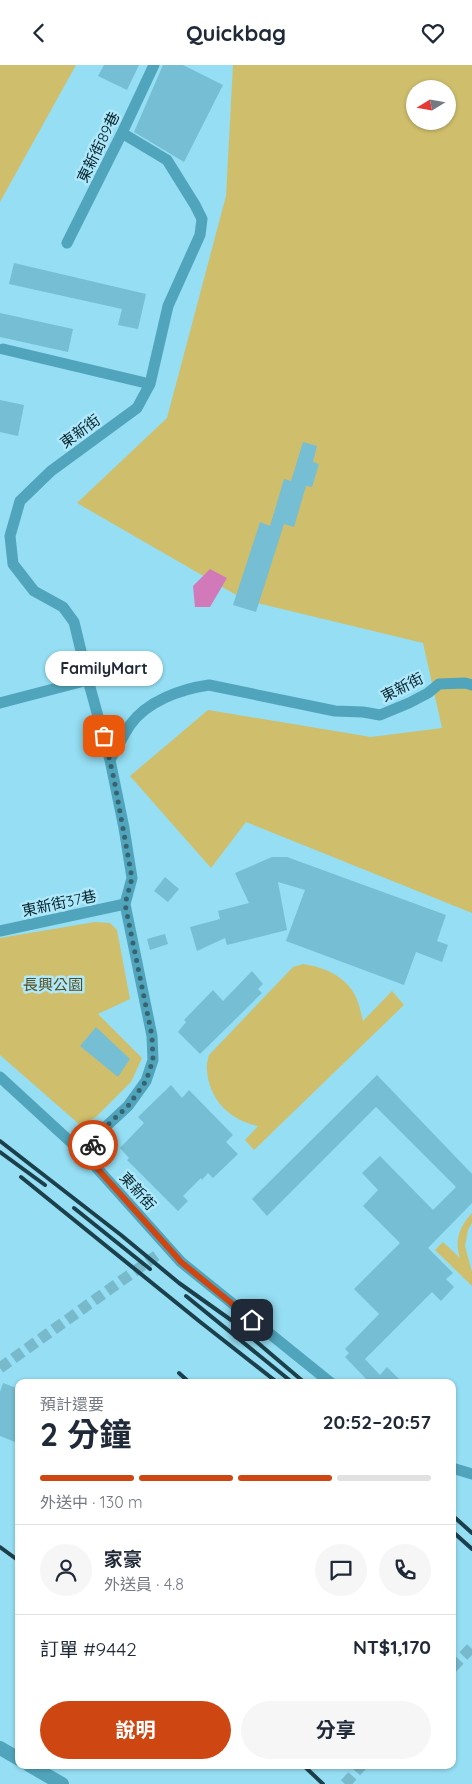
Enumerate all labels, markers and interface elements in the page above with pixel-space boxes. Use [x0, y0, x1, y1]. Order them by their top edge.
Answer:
icon: back [25, 19, 53, 47]
text: Quickbag [186, 19, 286, 47]
icon: heart [419, 19, 447, 47]
north arrow [406, 80, 456, 130]
map controls [406, 80, 456, 130]
street label: 東新街89巷 [73, 108, 123, 186]
street label: 東新街 [56, 410, 104, 452]
callout: FamilyMart [45, 651, 163, 686]
text: FamilyMart [60, 658, 148, 678]
street label: 東新街 [378, 668, 426, 706]
pin [83, 715, 125, 757]
icon: bag [90, 722, 118, 750]
street label: 東新街37巷 [20, 886, 98, 920]
park label: 長興公園 [23, 975, 83, 994]
courier [68, 1120, 118, 1170]
icon: bike [79, 1131, 107, 1159]
street label: 東新街 [116, 1168, 160, 1214]
pin [231, 1299, 273, 1341]
icon: home [238, 1306, 266, 1334]
text: 預計還要 [40, 1394, 104, 1414]
text: 20:52–20:57 [323, 1410, 431, 1434]
text: 2 分鐘 [40, 1414, 131, 1454]
text: 外送中 · 130 m [40, 1492, 143, 1512]
button: person [40, 1544, 92, 1596]
button: chat [315, 1544, 367, 1596]
button: phone [379, 1544, 431, 1596]
text: 家豪 [104, 1547, 142, 1571]
text: 外送員 · 4.8 [104, 1574, 184, 1594]
text: NT$1,170 [353, 1635, 431, 1659]
text: 訂單 #9442 [40, 1637, 137, 1661]
button: 說明 [40, 1701, 231, 1759]
button: 分享 [241, 1701, 431, 1759]

